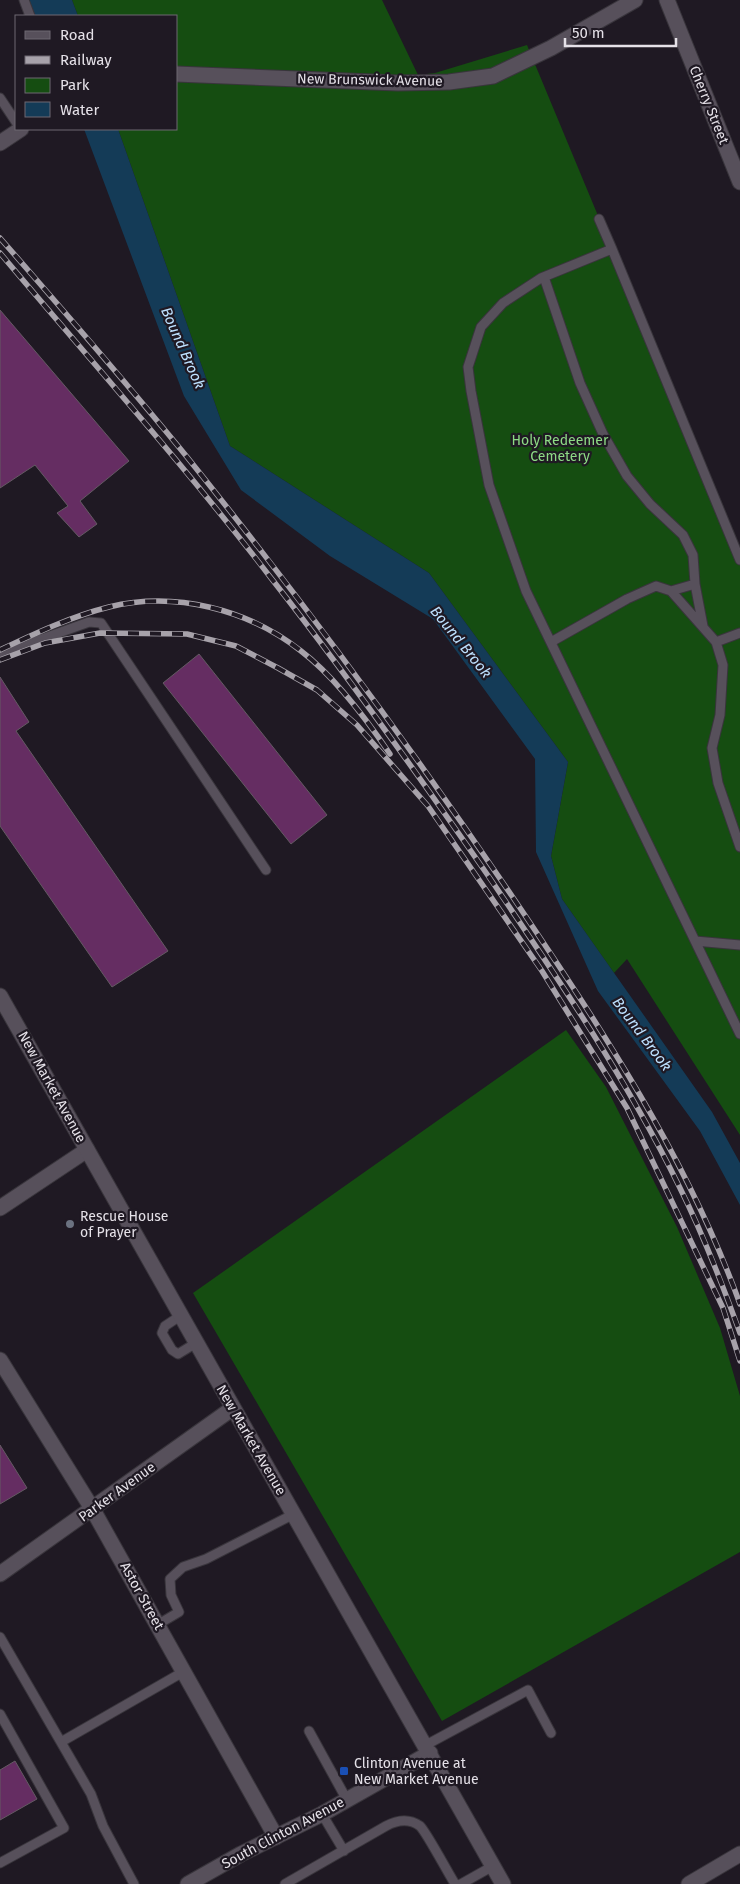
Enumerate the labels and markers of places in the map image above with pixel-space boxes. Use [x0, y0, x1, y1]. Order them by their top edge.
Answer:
place label: Rescue House of Prayer [80, 1208, 168, 1241]
marker: Rescue House of Prayer [64, 1218, 76, 1230]
place label: Clinton Avenue at New Market Avenue [354, 1755, 479, 1788]
marker: Clinton Avenue at New Market Avenue [338, 1765, 350, 1777]

